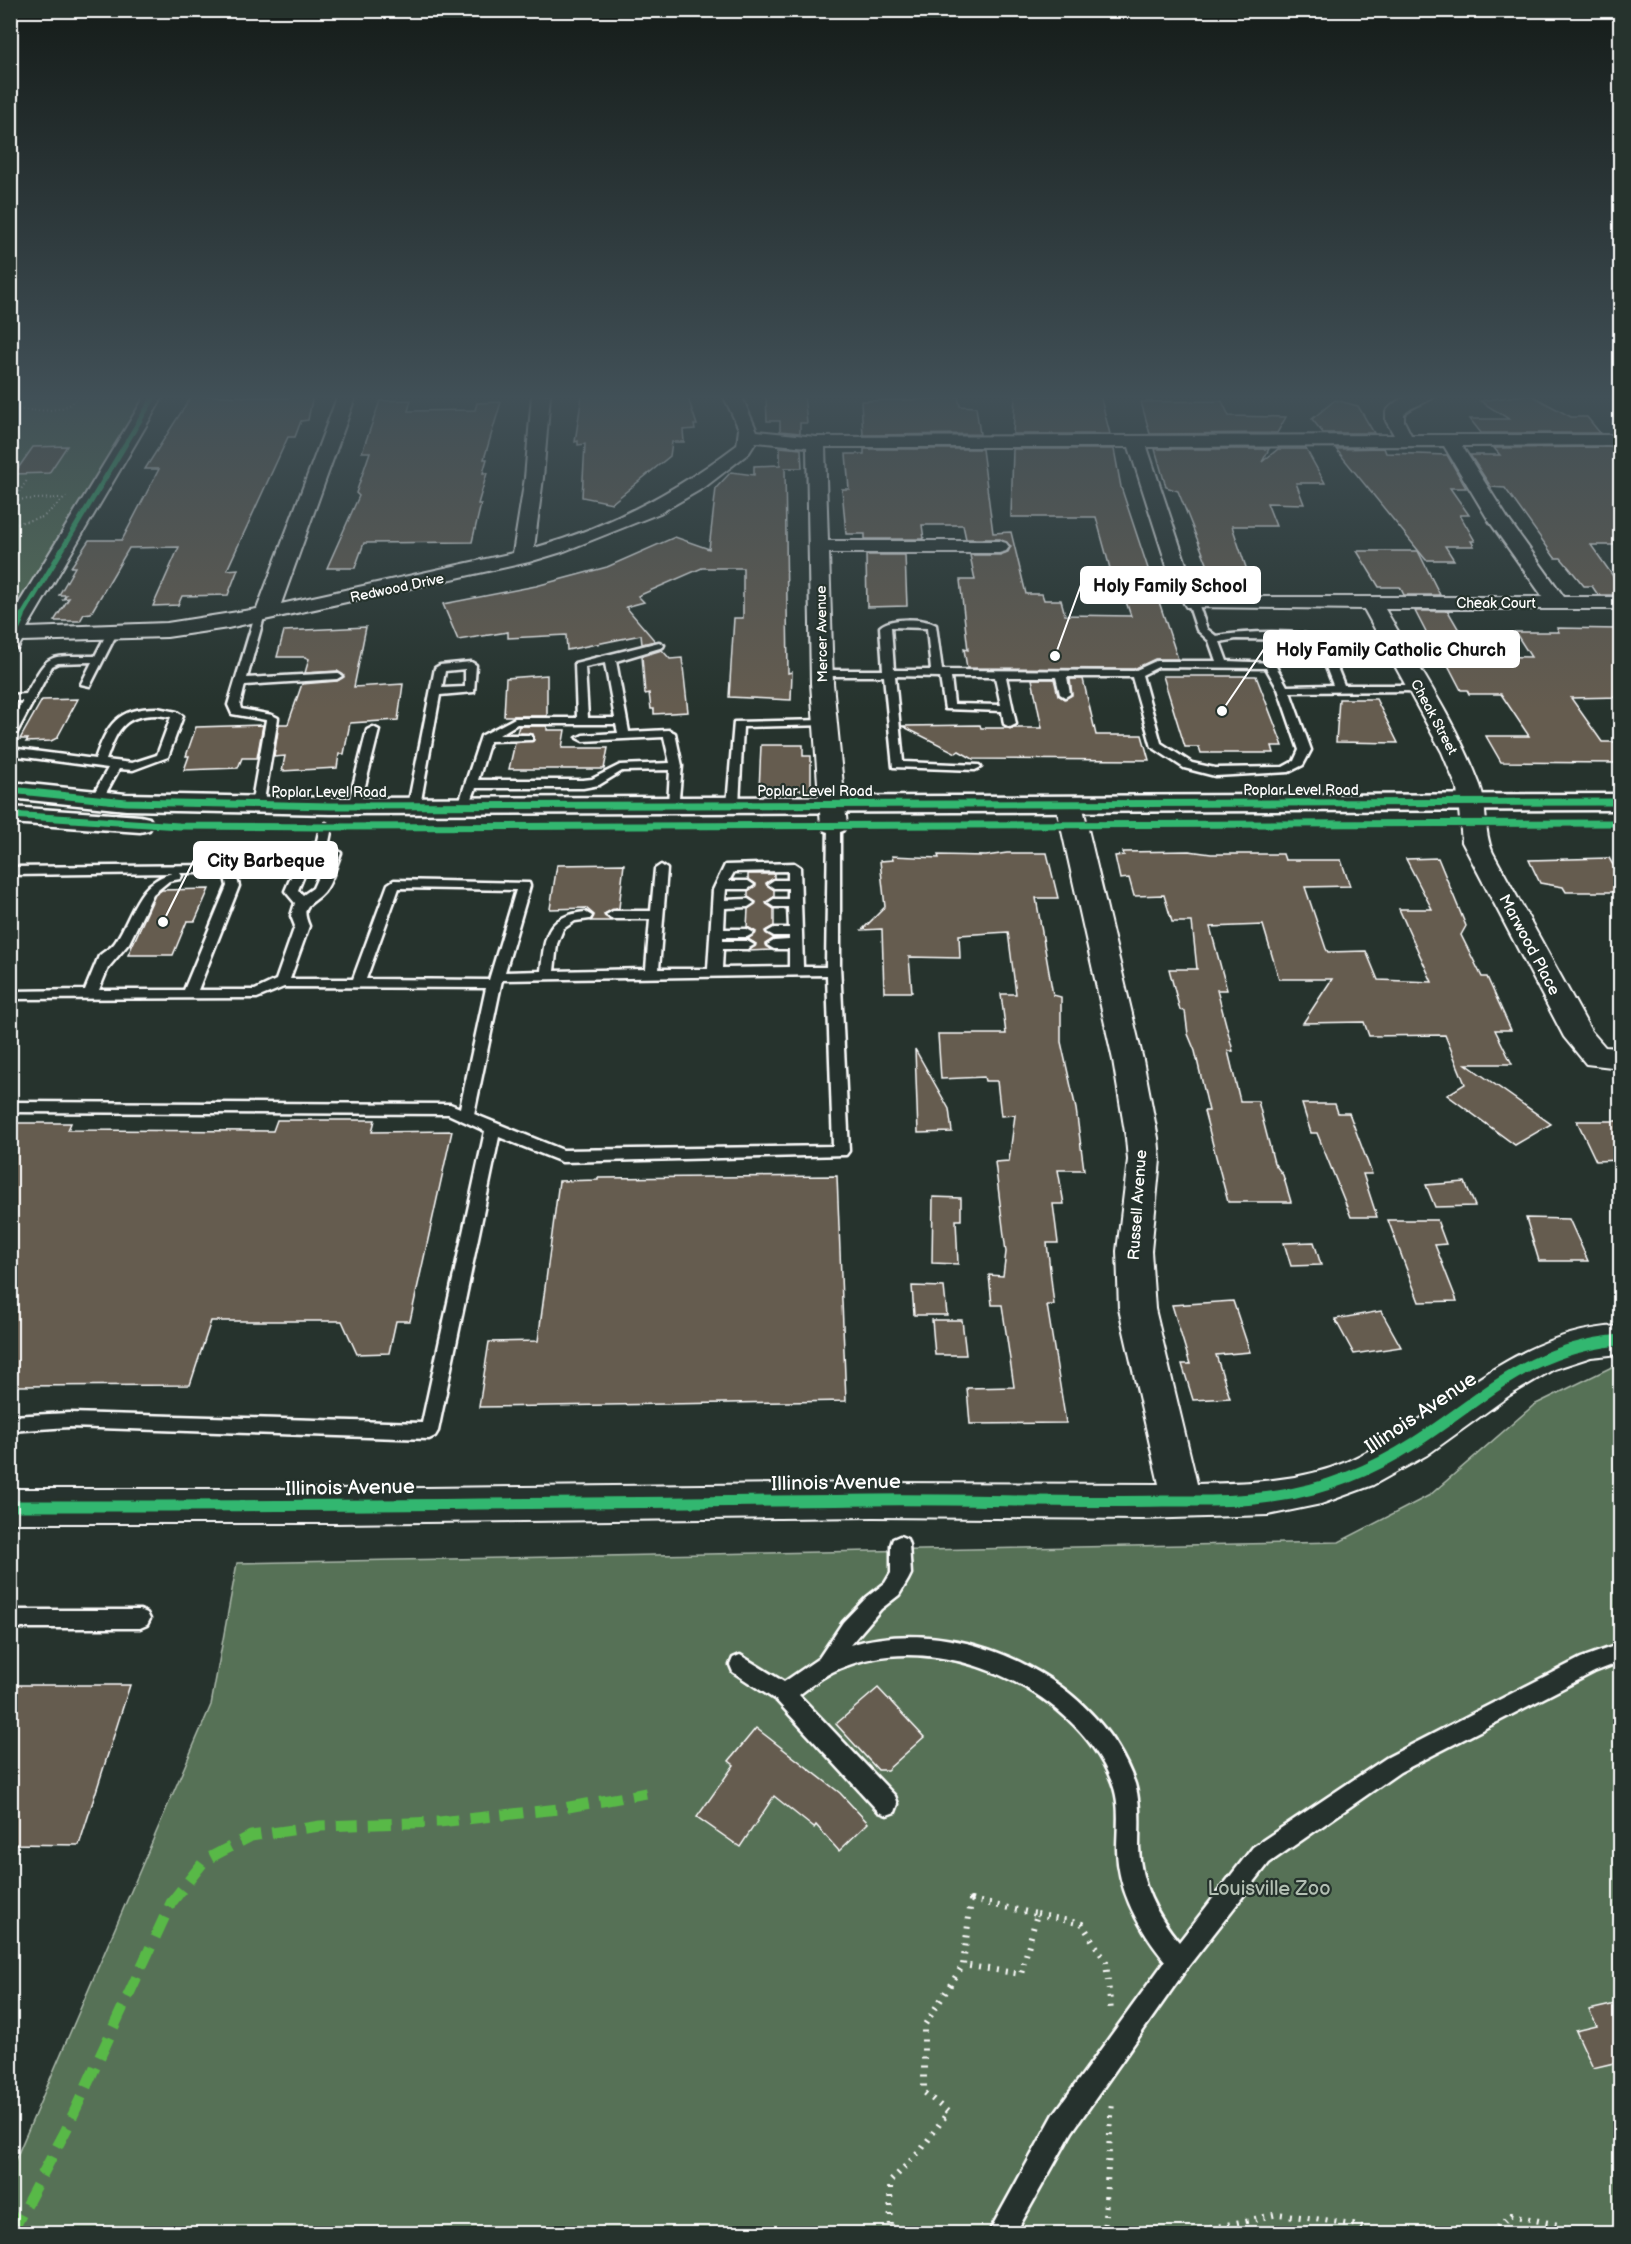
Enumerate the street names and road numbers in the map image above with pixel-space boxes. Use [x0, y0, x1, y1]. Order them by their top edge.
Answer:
street label: Redwood Drive [348, 570, 446, 606]
street label: Mercer Avenue [813, 585, 831, 683]
street label: Cheak Court [1456, 595, 1537, 612]
street label: Cheak Street [1407, 676, 1461, 758]
street label: Poplar Level Road [1243, 782, 1359, 799]
street label: Poplar Level Road [757, 783, 873, 800]
street label: Poplar Level Road [271, 784, 387, 801]
street label: Marwood Place [1494, 891, 1564, 999]
street label: Russell Avenue [1125, 1149, 1151, 1261]
street label: Illinois Avenue [1361, 1367, 1482, 1459]
street label: Illinois Avenue [771, 1470, 901, 1496]
street label: Illinois Avenue [285, 1475, 415, 1501]

